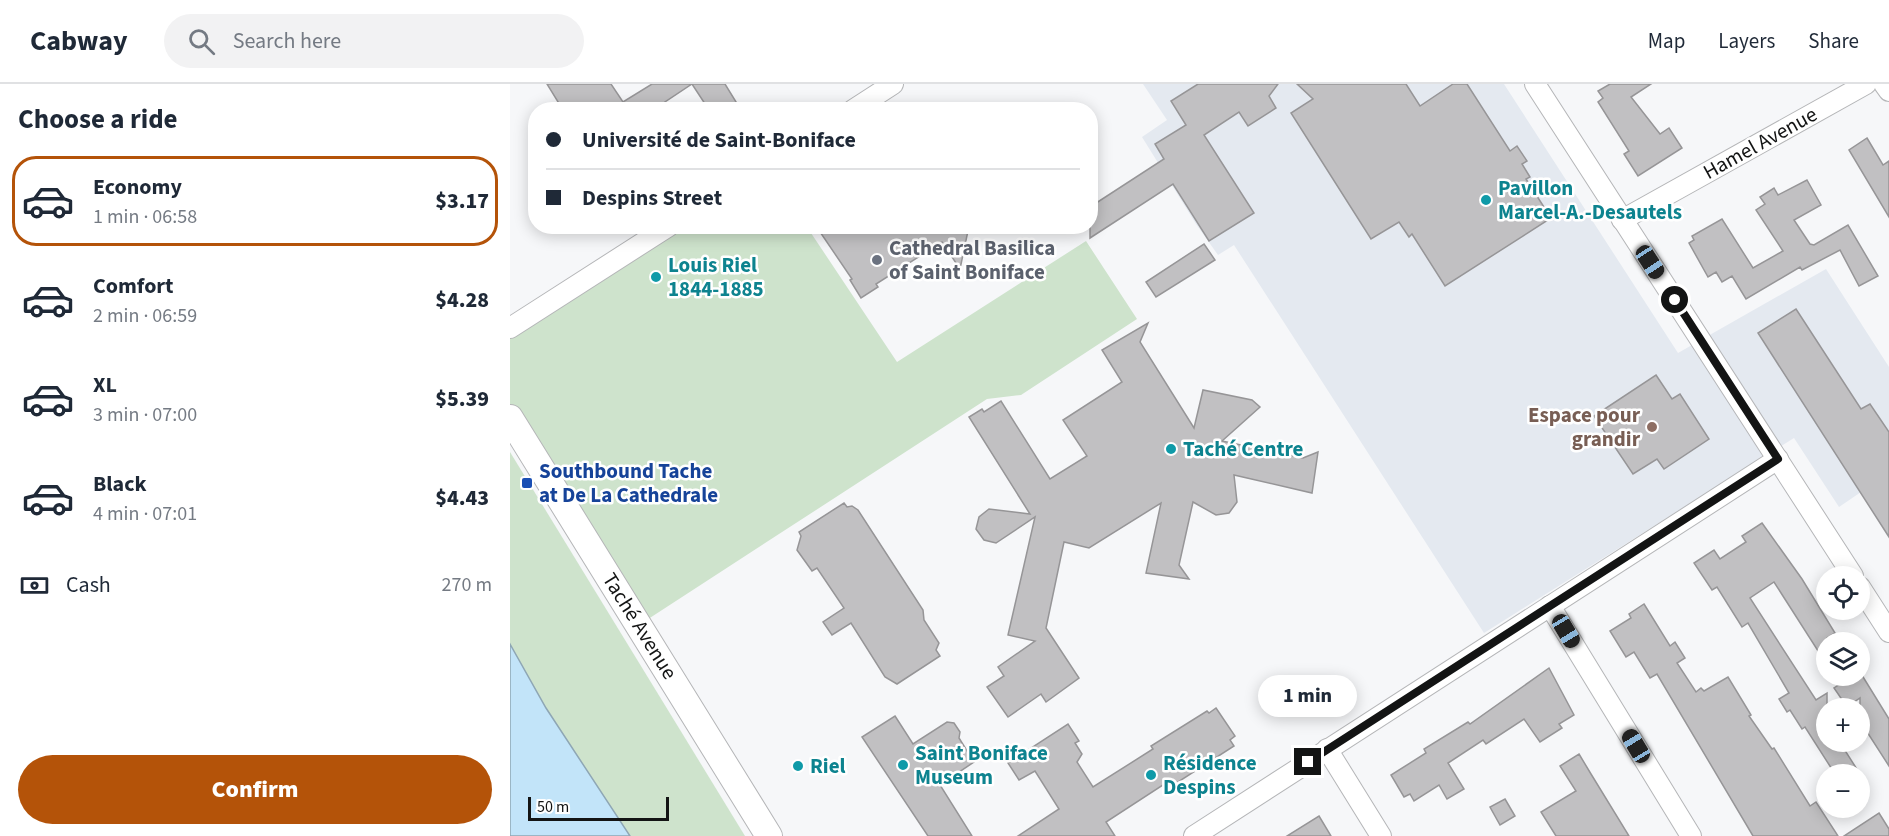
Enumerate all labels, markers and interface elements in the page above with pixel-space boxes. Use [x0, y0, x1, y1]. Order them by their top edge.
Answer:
search box [164, 14, 584, 68]
text: Cabway [30, 21, 128, 61]
icon: search [185, 25, 218, 58]
text: Search here [233, 25, 341, 57]
text: Map [1648, 26, 1685, 56]
text: Layers [1718, 26, 1775, 56]
text: Share [1808, 26, 1859, 56]
street label: Hamel Avenue [1697, 99, 1823, 187]
text: Choose a ride [18, 100, 178, 139]
text: Université de Saint-Boniface [582, 124, 856, 156]
text: Economy [93, 171, 182, 203]
place label: Pavillon Marcel-A.-Desautels [1498, 173, 1682, 227]
icon: car [21, 174, 75, 228]
text: Despins Street [582, 182, 722, 214]
text: $3.17 [435, 185, 489, 217]
marker: Pavillon Marcel-A.-Desautels [1479, 193, 1493, 207]
text: 1 min · 06:58 [93, 203, 197, 231]
place label: Cathedral Basilica of Saint Boniface [889, 233, 1055, 287]
car [1633, 242, 1667, 282]
place label: Louis Riel 1844-1885 [668, 250, 764, 304]
marker: Cathedral Basilica of Saint Boniface [870, 253, 884, 267]
text: Comfort [93, 270, 174, 302]
marker: Louis Riel 1844-1885 [649, 270, 663, 284]
icon: car [21, 273, 75, 327]
text: $4.28 [435, 284, 489, 316]
route start [1661, 286, 1688, 313]
text: 2 min · 06:59 [93, 302, 197, 330]
text: XL [93, 369, 117, 401]
icon: car [21, 372, 75, 426]
text: $5.39 [435, 383, 489, 415]
place label: Espace pour grandir [1528, 400, 1641, 454]
text: 3 min · 07:00 [93, 401, 197, 429]
marker: Espace pour grandir [1645, 420, 1659, 434]
place label: Taché Centre [1183, 434, 1304, 464]
marker: Taché Centre [1164, 442, 1178, 456]
place label: Southbound Tache at De La Cathedrale [539, 456, 718, 510]
text: Black [93, 468, 147, 500]
icon: car [21, 471, 75, 525]
marker: Southbound Tache at De La Cathedrale [520, 476, 534, 490]
text: $4.43 [435, 482, 489, 514]
text: 4 min · 07:01 [93, 500, 197, 528]
map controls [1816, 566, 1870, 818]
button: locate [1816, 566, 1870, 620]
street label: Taché Avenue [595, 567, 685, 685]
icon: cash [18, 569, 51, 602]
text: Cash [66, 569, 111, 601]
text: 270 m [442, 571, 492, 599]
car [1549, 611, 1583, 651]
button: layers [1816, 632, 1870, 686]
callout: 1 min [1258, 675, 1358, 717]
text: 1 min [1283, 682, 1332, 710]
button: + [1816, 698, 1870, 752]
car [1619, 726, 1653, 766]
place label: Saint Boniface Museum [915, 738, 1048, 792]
place label: Résidence Despins [1163, 748, 1257, 802]
route end [1294, 748, 1321, 775]
place label: Riel [810, 751, 846, 781]
button: Confirm [18, 755, 492, 824]
marker: Saint Boniface Museum [896, 758, 910, 772]
marker: Riel [791, 759, 805, 773]
button: − [1816, 764, 1870, 818]
marker: Résidence Despins [1144, 768, 1158, 782]
scale bar [528, 794, 669, 822]
text: 50 m [537, 796, 569, 818]

